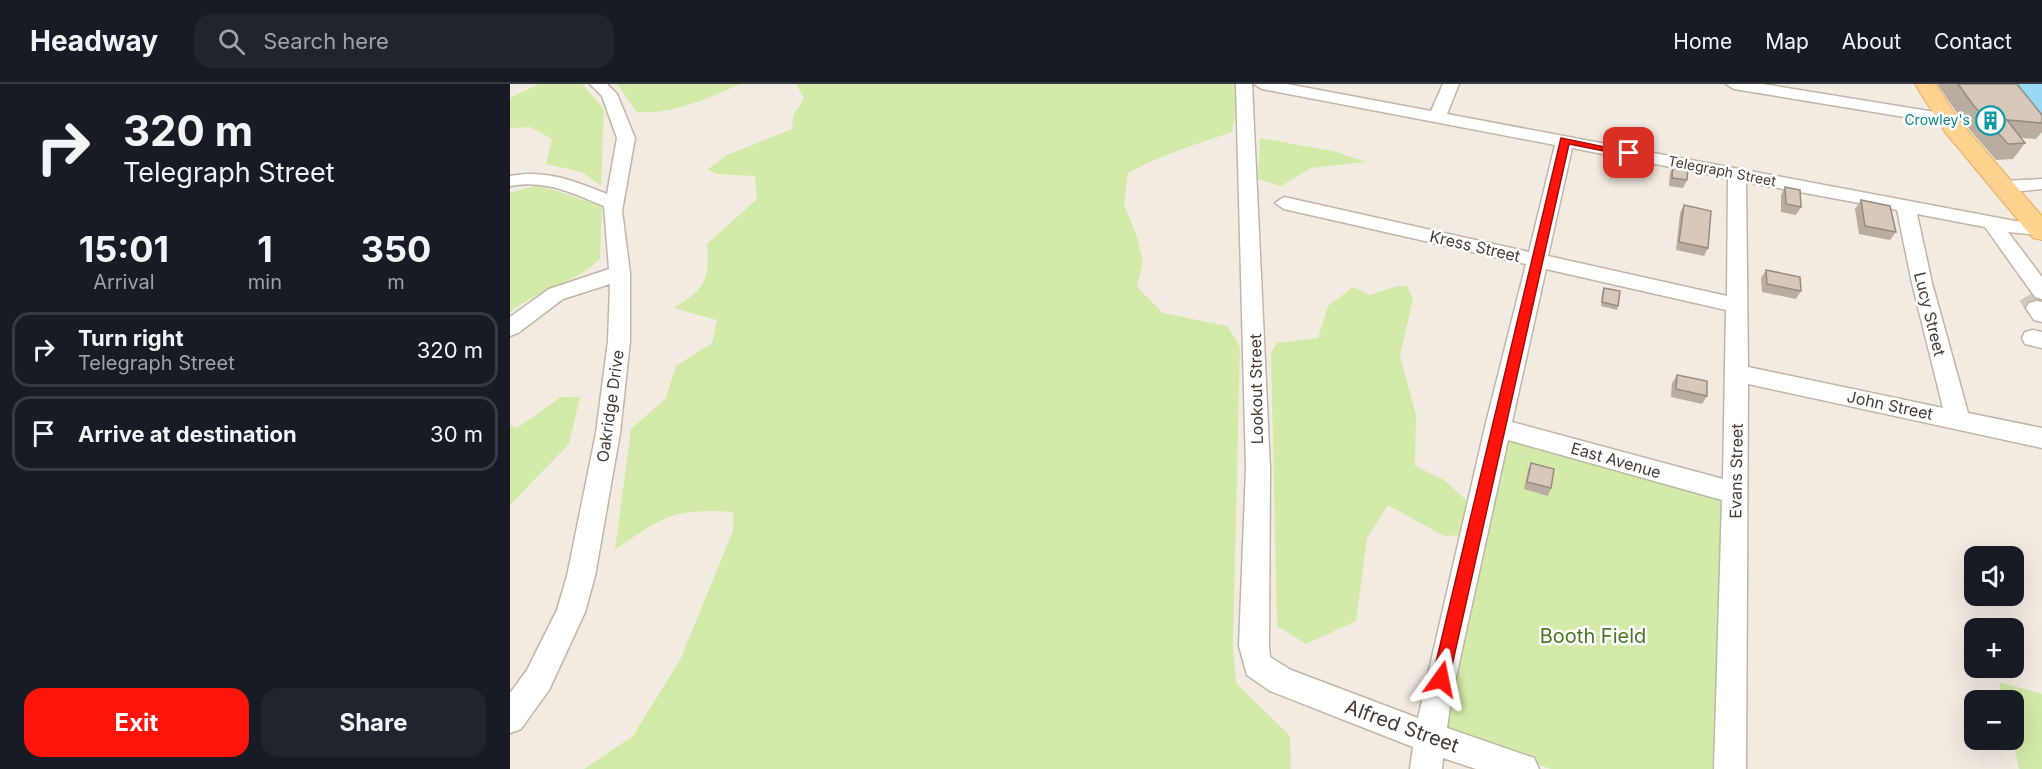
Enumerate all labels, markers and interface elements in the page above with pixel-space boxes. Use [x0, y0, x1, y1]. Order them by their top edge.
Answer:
search box [194, 14, 614, 68]
text: Headway [30, 24, 158, 58]
icon: search [215, 25, 248, 58]
text: Search here [263, 28, 389, 54]
text: Home [1673, 29, 1732, 54]
text: Map [1765, 29, 1809, 54]
text: About [1842, 29, 1901, 54]
text: Contact [1934, 29, 2012, 54]
building icon: Crowley's [1975, 104, 2007, 136]
text: 320 m [123, 105, 253, 156]
icon: right [24, 108, 102, 186]
place label: Crowley's [1904, 111, 1970, 128]
pin [1603, 127, 1654, 178]
icon: arrive [1612, 136, 1645, 169]
street label: Telegraph Street [1667, 152, 1778, 189]
text: Telegraph Street [123, 156, 335, 189]
street label: Kress Street [1428, 226, 1522, 266]
text: 15:01 [79, 227, 169, 271]
text: 1 [257, 227, 273, 271]
text: 350 [361, 227, 431, 271]
text: Arrival [93, 270, 155, 294]
text: min [248, 270, 282, 294]
text: m [387, 270, 405, 294]
street label: Lucy Street [1910, 270, 1950, 358]
text: Turn right [78, 325, 184, 351]
icon: right [27, 333, 60, 366]
street label: Lookout Street [1245, 334, 1267, 444]
text: 320 m [417, 337, 483, 363]
street label: Oakridge Drive [592, 349, 628, 463]
text: Telegraph Street [78, 351, 235, 375]
street label: John Street [1845, 386, 1935, 424]
icon: arrive [27, 417, 60, 450]
text: Arrive at destination [78, 421, 297, 447]
text: 30 m [430, 421, 483, 447]
street label: Evans Street [1725, 423, 1747, 519]
street label: East Avenue [1569, 438, 1663, 482]
map controls [1964, 546, 2024, 750]
button: sound [1964, 546, 2024, 606]
button: + [1964, 618, 2024, 678]
park label: Booth Field [1540, 624, 1646, 648]
position arrow [1409, 647, 1473, 711]
button: Exit [24, 688, 249, 757]
button: Share [261, 688, 486, 757]
button: − [1964, 690, 2024, 750]
street label: Alfred Street [1342, 694, 1463, 758]

